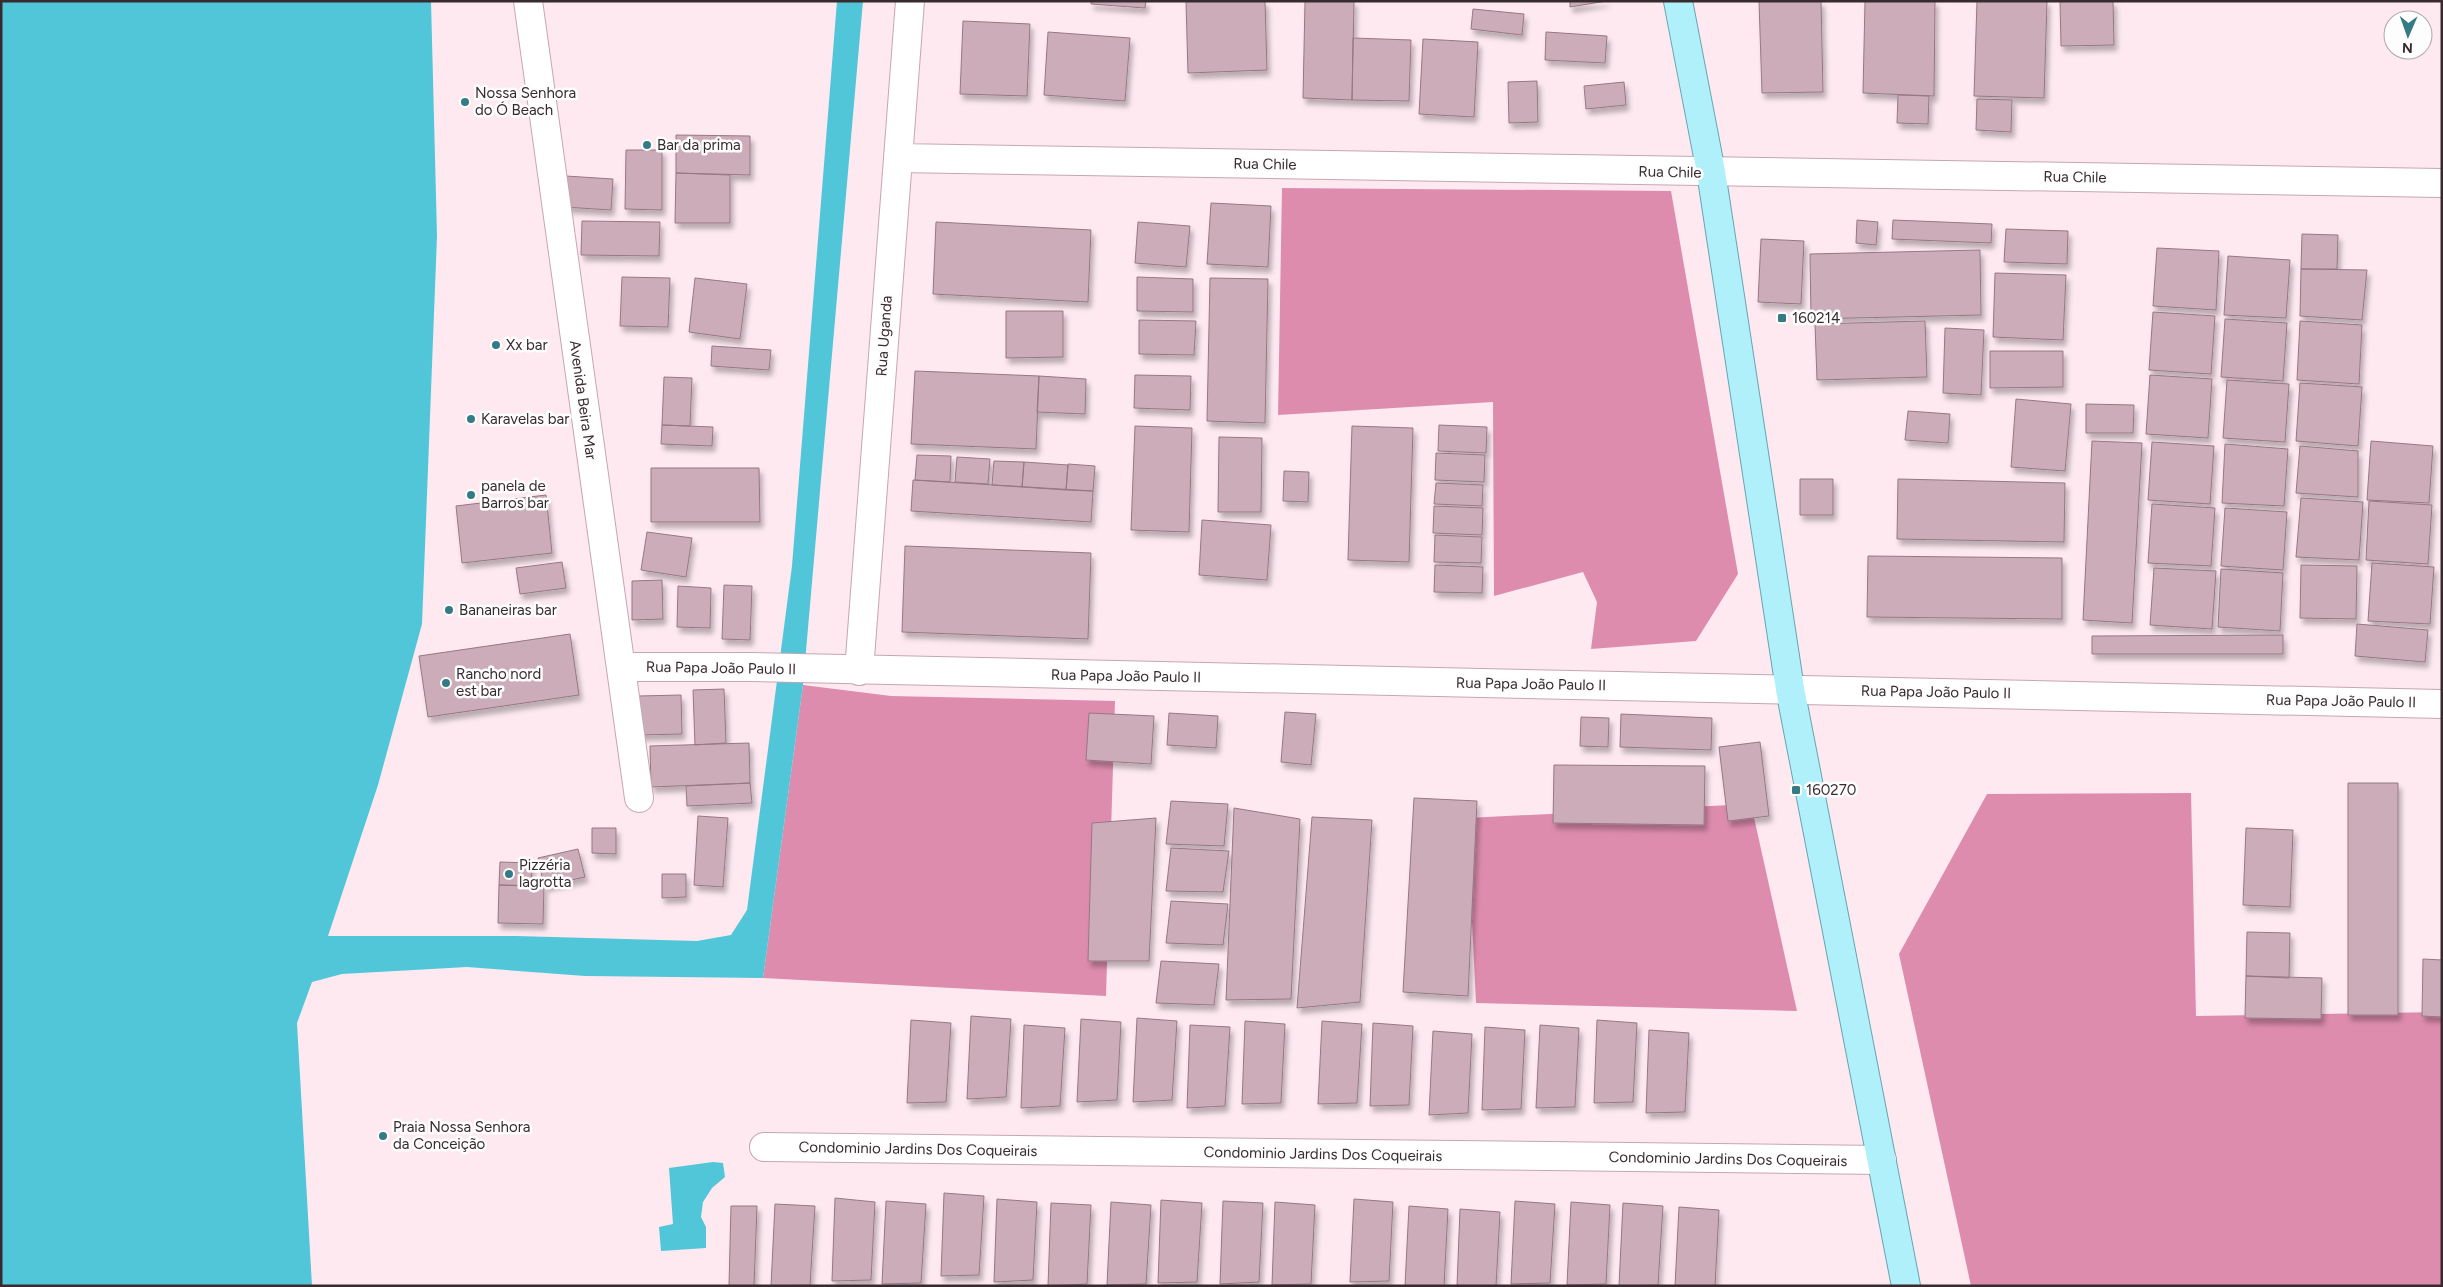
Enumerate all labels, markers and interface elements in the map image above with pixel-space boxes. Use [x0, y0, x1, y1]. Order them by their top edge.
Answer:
north arrow [2383, 10, 2433, 60]
text: N [2402, 39, 2413, 56]
place label: Nossa Senhora do Ó Beach [475, 84, 576, 119]
marker: Nossa Senhora do Ó Beach [459, 96, 471, 108]
place label: Bar da prima [657, 136, 741, 154]
marker: Bar da prima [641, 139, 653, 151]
street label: Rua Chile [1233, 154, 1297, 174]
street label: Rua Chile [1638, 162, 1702, 182]
street label: Rua Chile [2043, 167, 2107, 187]
street label: Rua Uganda [872, 295, 896, 377]
place label: 160214 [1792, 309, 1840, 327]
marker: 160214 [1776, 312, 1788, 324]
place label: Xx bar [506, 336, 548, 354]
marker: Xx bar [490, 339, 502, 351]
street label: Avenida Beira Mar [566, 339, 600, 461]
place label: Karavelas bar [481, 410, 569, 428]
marker: Karavelas bar [465, 413, 477, 425]
place label: panela de Barros bar [481, 477, 549, 512]
marker: panela de Barros bar [465, 489, 477, 501]
place label: Bananeiras bar [459, 601, 557, 619]
marker: Bananeiras bar [443, 604, 455, 616]
street label: Rua Papa João Paulo II [646, 658, 796, 678]
place label: Rancho nord est bar [456, 665, 541, 700]
street label: Rua Papa João Paulo II [1051, 666, 1201, 686]
street label: Rua Papa João Paulo II [1456, 674, 1606, 694]
marker: Rancho nord est bar [440, 677, 452, 689]
street label: Rua Papa João Paulo II [1861, 682, 2011, 702]
street label: Rua Papa João Paulo II [2266, 691, 2416, 711]
place label: 160270 [1806, 781, 1856, 799]
marker: 160270 [1790, 784, 1802, 796]
place label: Pizzéria lagrotta [519, 856, 571, 891]
marker: Pizzéria lagrotta [503, 868, 515, 880]
place label: Praia Nossa Senhora da Conceição [393, 1118, 530, 1153]
marker: Praia Nossa Senhora da Conceição [377, 1130, 389, 1142]
street label: Condominio Jardins Dos Coqueirais [798, 1138, 1038, 1160]
street label: Condominio Jardins Dos Coqueirais [1203, 1143, 1443, 1165]
street label: Condominio Jardins Dos Coqueirais [1608, 1148, 1848, 1170]

